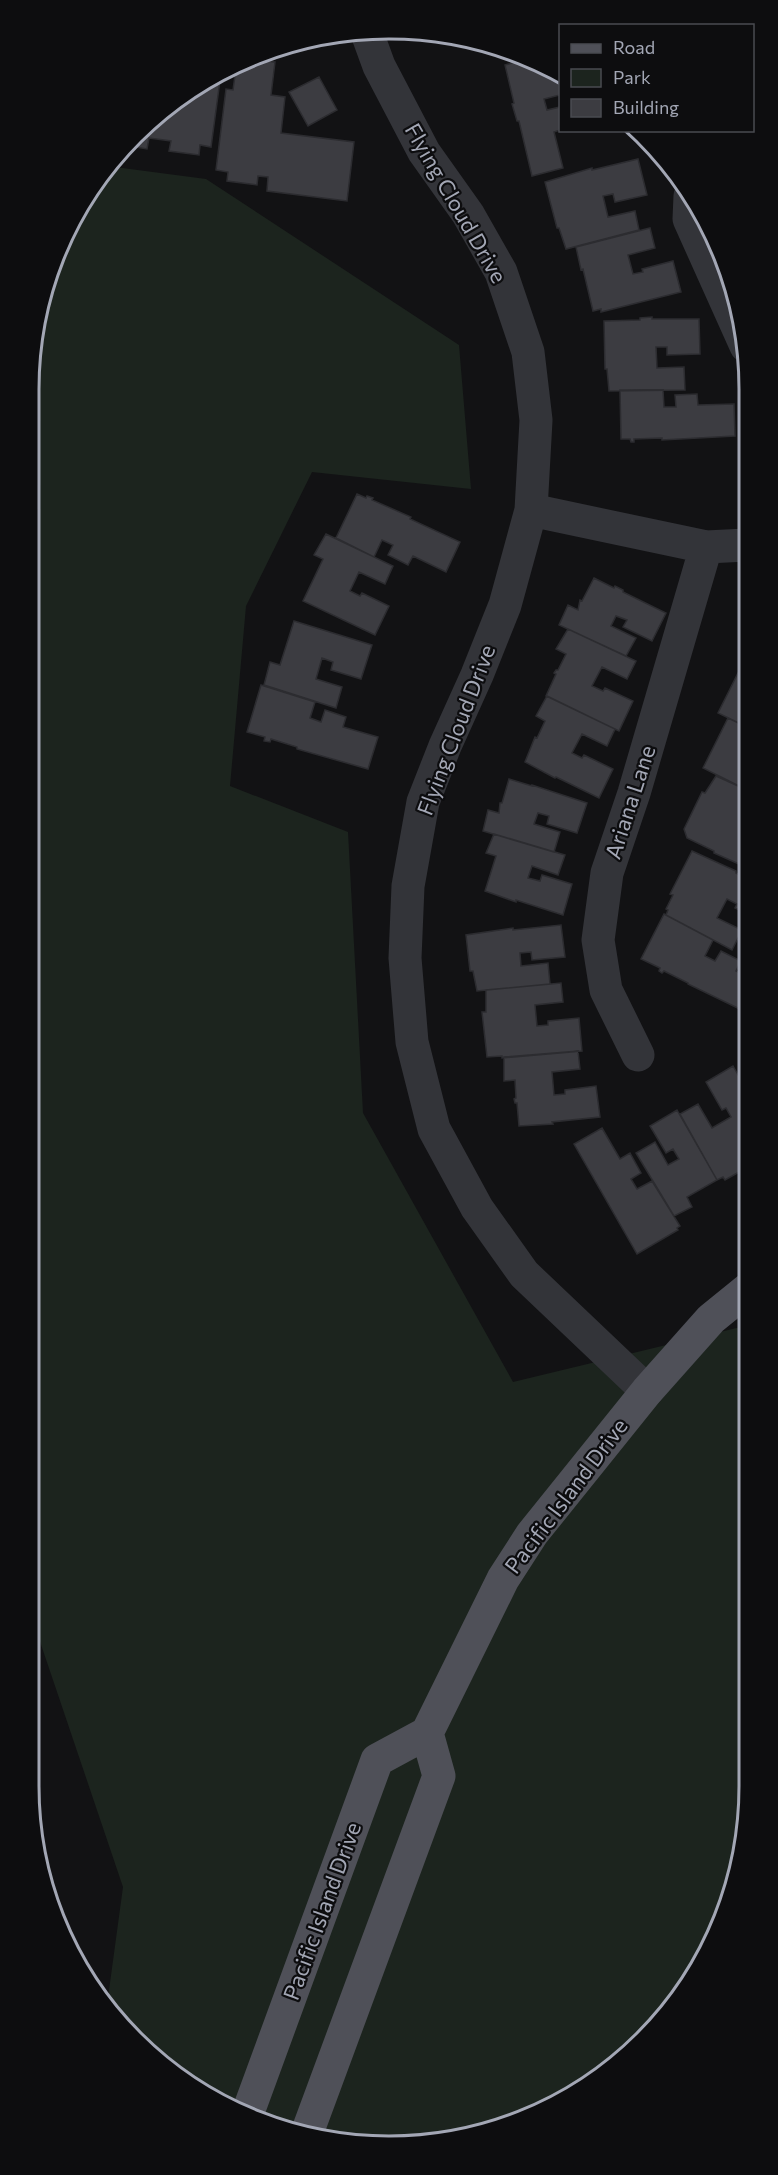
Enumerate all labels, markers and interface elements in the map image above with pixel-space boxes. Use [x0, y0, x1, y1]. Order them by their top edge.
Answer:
legend [559, 24, 754, 132]
text: Road [613, 36, 655, 58]
text: Park [613, 66, 651, 88]
text: Building [613, 96, 679, 118]
street label: Flying Cloud Drive [400, 118, 513, 288]
street label: Flying Cloud Drive [411, 641, 500, 819]
street label: Ariana Lane [598, 742, 661, 862]
street label: Pacific Island Drive [498, 1413, 633, 1579]
street label: Pacific Island Drive [277, 1818, 366, 2003]

